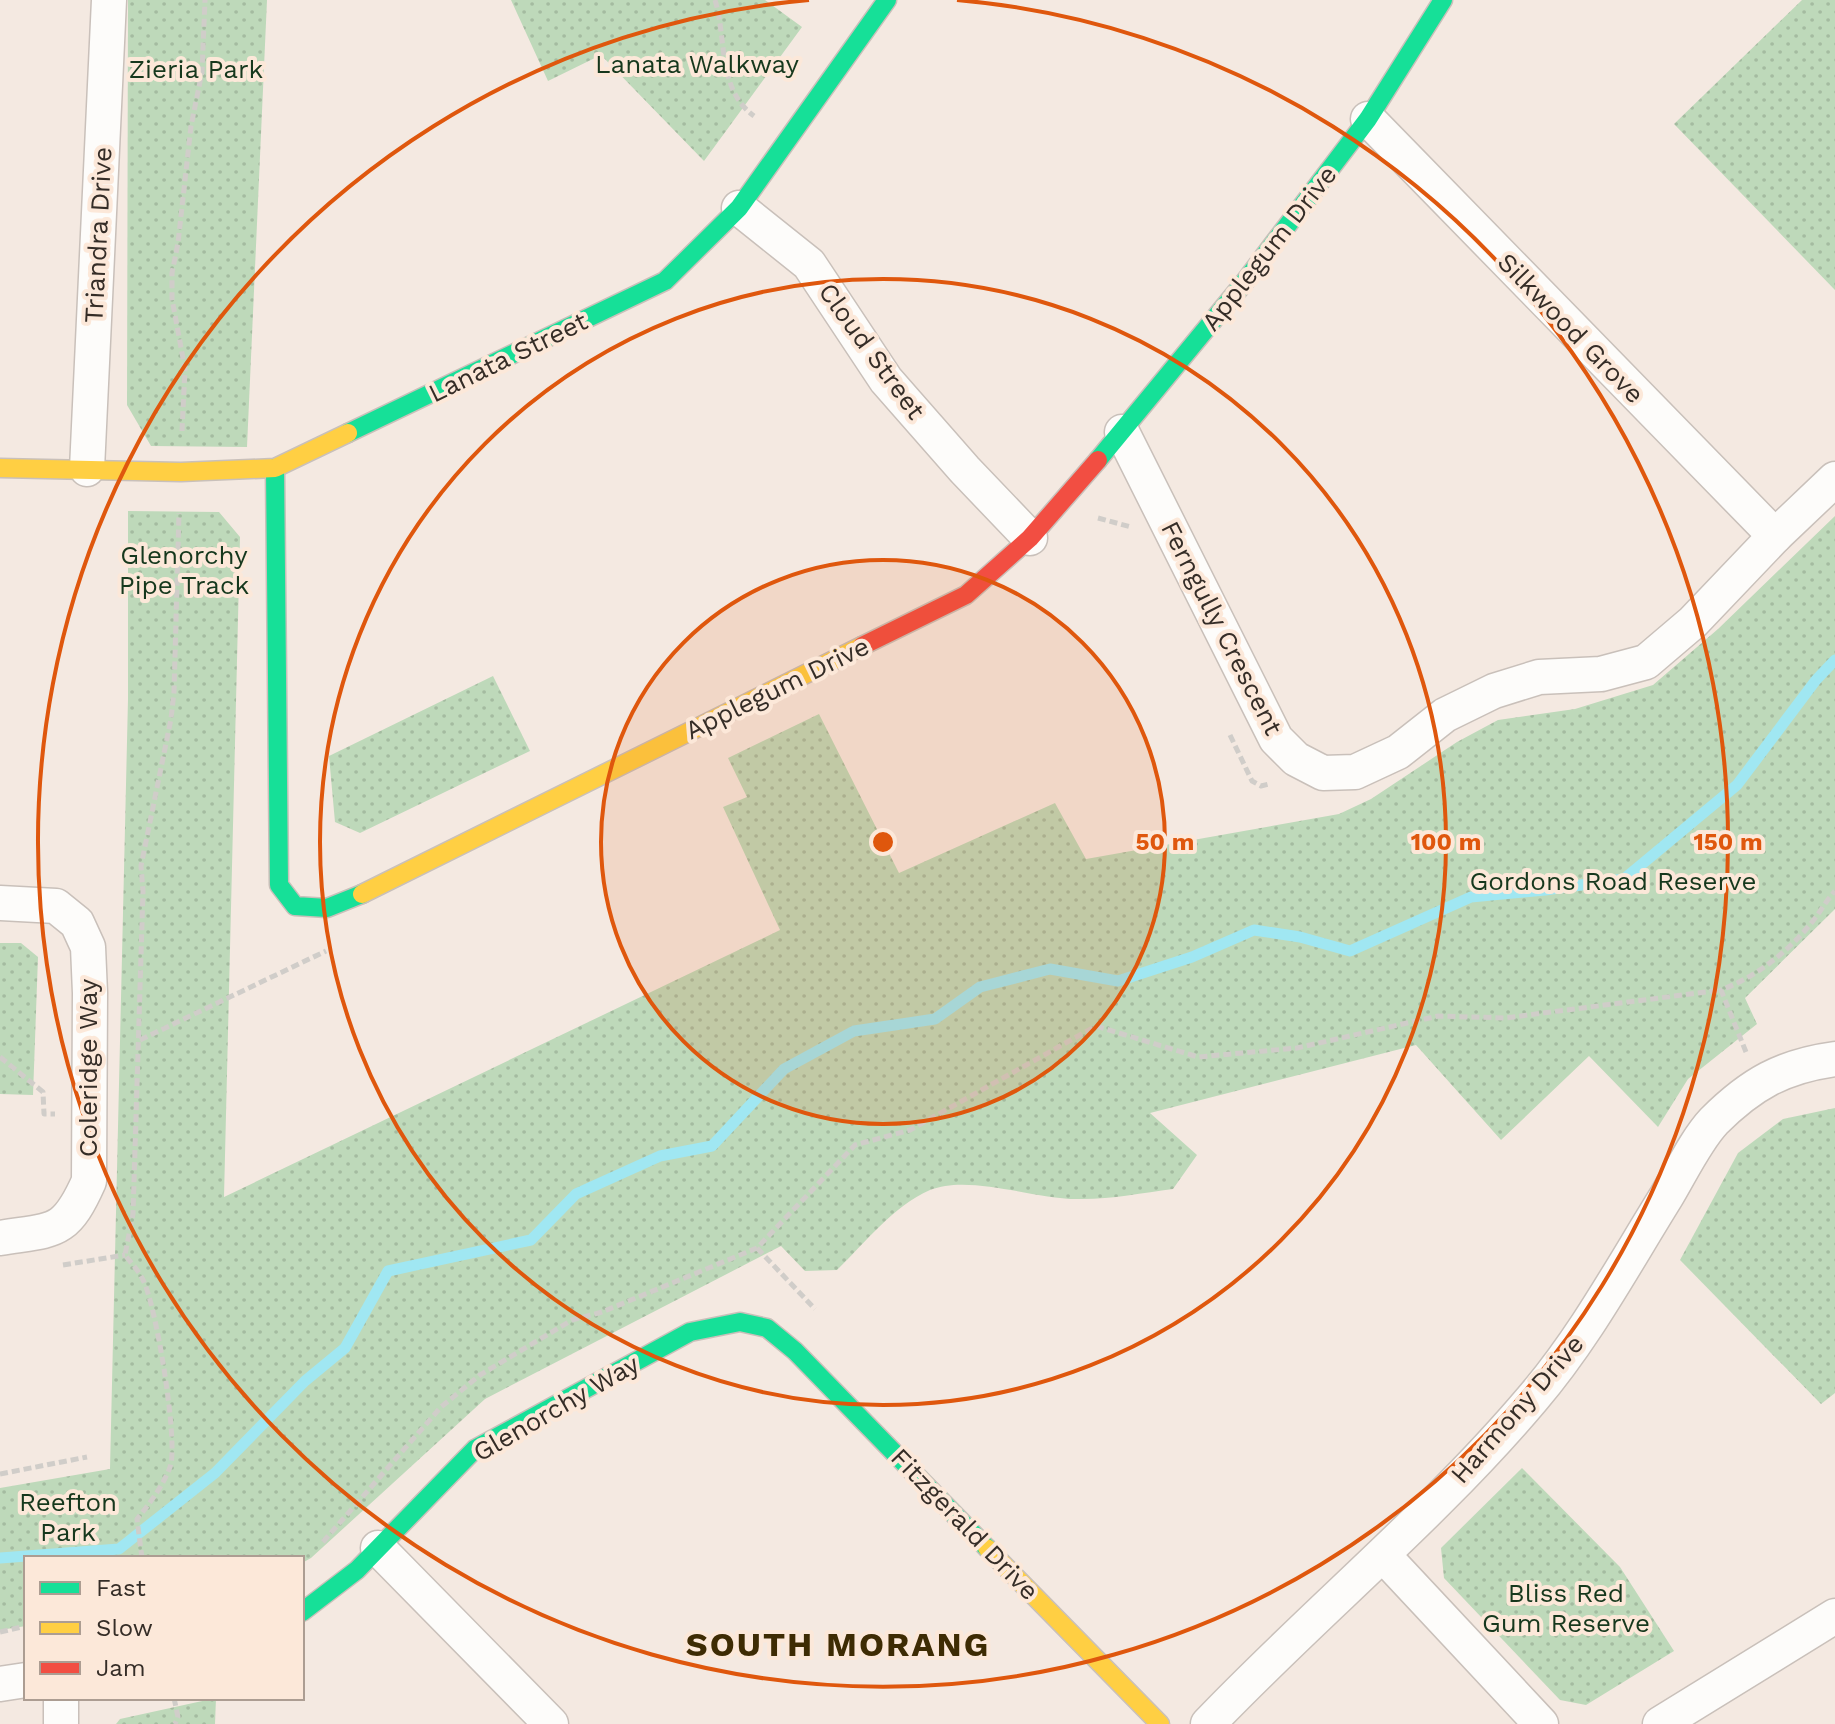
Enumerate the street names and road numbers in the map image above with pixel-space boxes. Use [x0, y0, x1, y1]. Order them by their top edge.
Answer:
street label: Triandra Drive [78, 146, 118, 324]
street label: Applegum Drive [1195, 160, 1343, 336]
street label: Silkwood Grove [1492, 247, 1650, 409]
street label: Cloud Street [813, 277, 931, 425]
street label: Lanata Street [424, 306, 592, 408]
street label: Ferngully Crescent [1155, 516, 1289, 740]
street label: Applegum Drive [680, 630, 874, 746]
street label: Coleridge Way [73, 978, 103, 1157]
street label: Harmony Drive [1444, 1329, 1590, 1489]
street label: Glenorchy Way [468, 1348, 645, 1468]
street label: Fitzgerald Drive [885, 1442, 1045, 1606]

